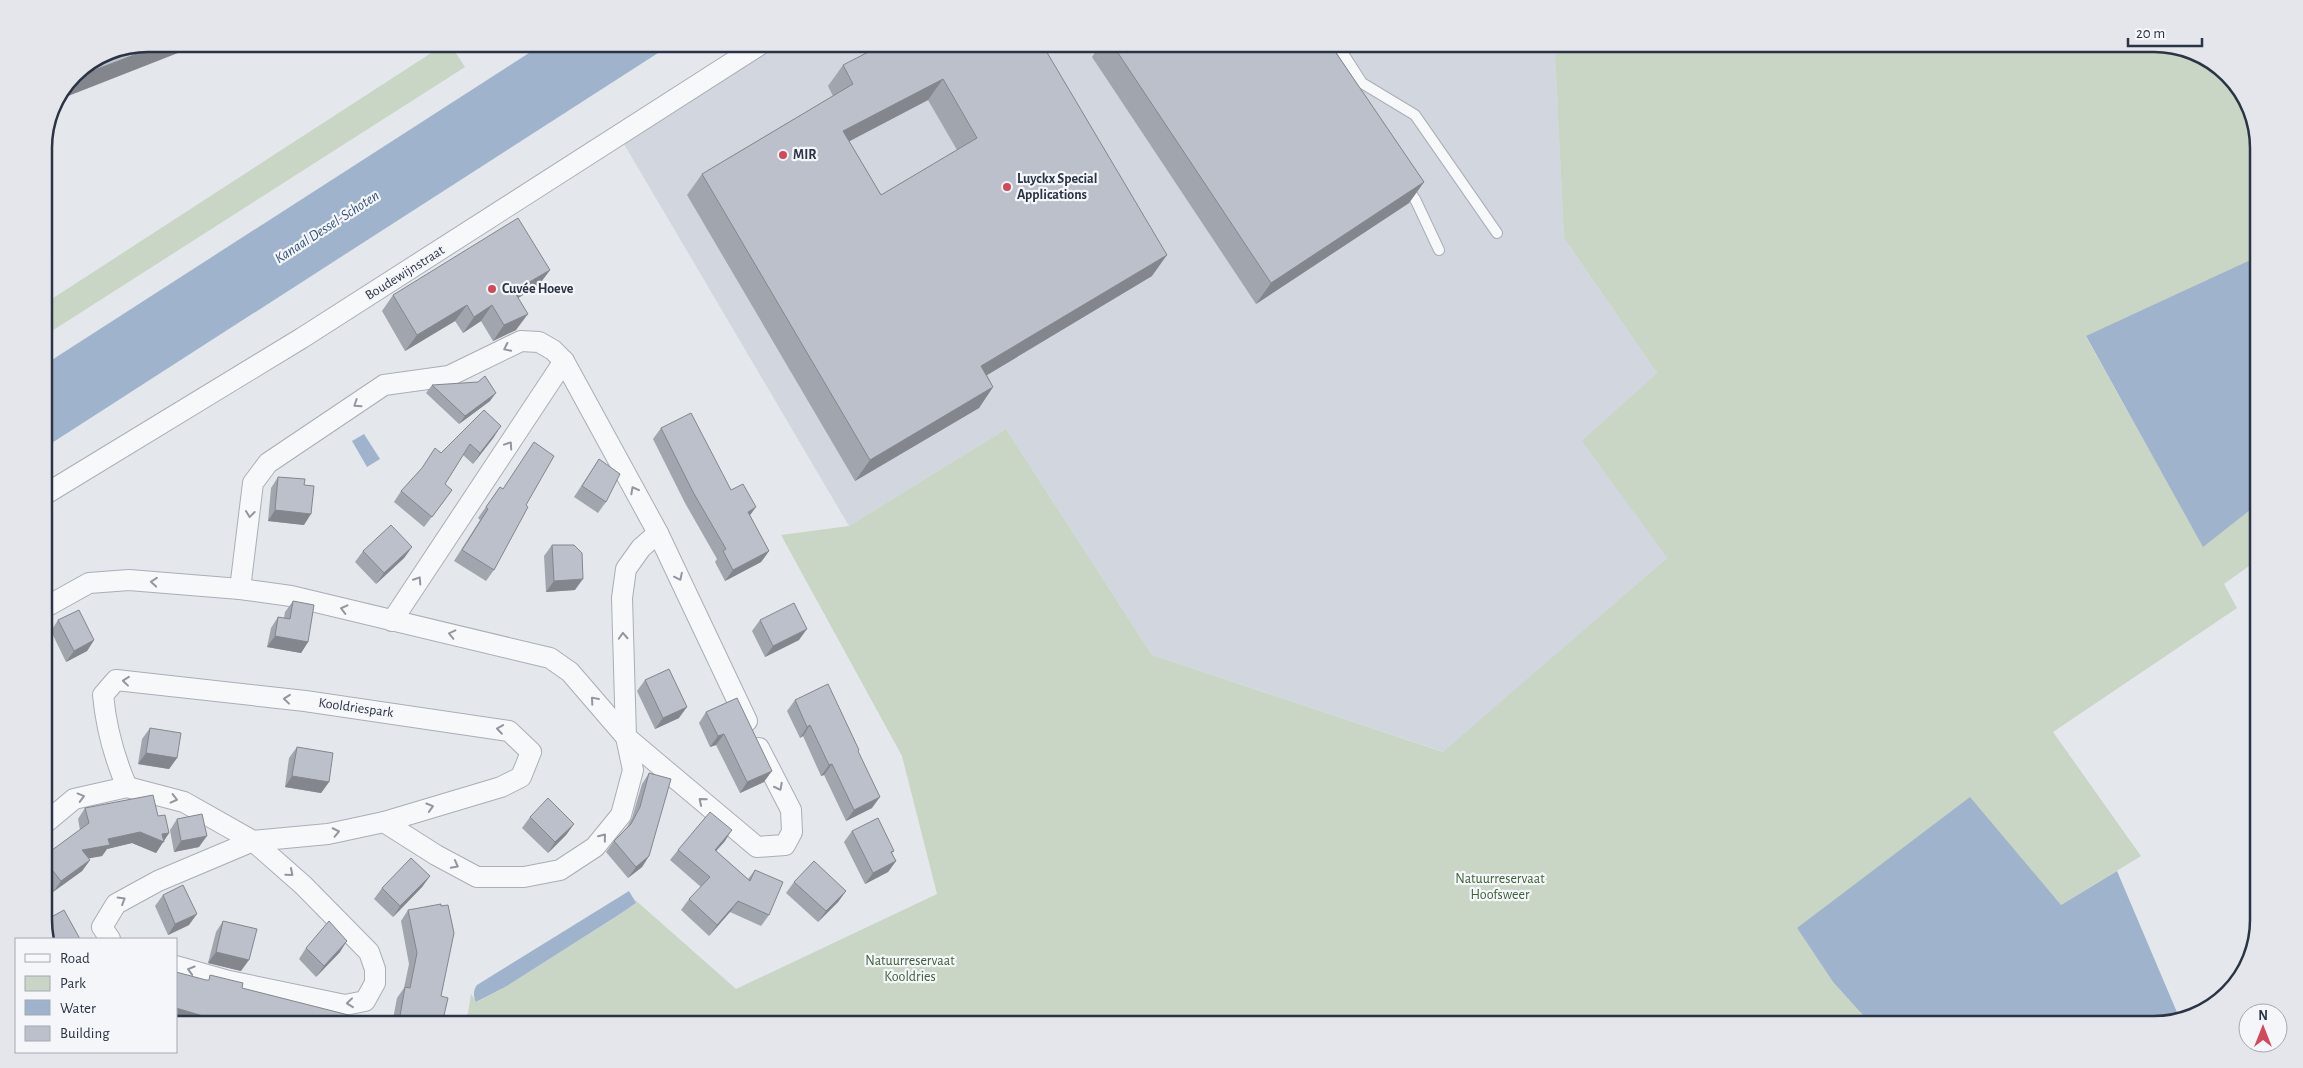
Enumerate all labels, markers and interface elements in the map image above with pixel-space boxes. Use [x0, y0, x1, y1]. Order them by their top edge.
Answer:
scale bar [2128, 15, 2202, 47]
text: 20 m [2136, 26, 2165, 41]
place label: MIR [793, 148, 817, 162]
marker: MIR [777, 149, 789, 161]
place label: Luyckx Special Applications [1017, 172, 1098, 202]
marker: Luyckx Special Applications [1001, 181, 1013, 193]
water label: Kanaal Dessel-Schoten [272, 188, 382, 266]
street label: Boudewijnstraat [363, 243, 447, 303]
place label: Cuvée Hoeve [502, 282, 574, 296]
marker: Cuvée Hoeve [486, 283, 498, 295]
one-way arrow [503, 342, 512, 352]
one-way arrow [353, 398, 363, 407]
one-way arrow [503, 441, 512, 451]
one-way arrow [630, 487, 640, 496]
one-way arrow [245, 510, 256, 518]
one-way arrow [673, 572, 683, 581]
one-way arrow [412, 576, 422, 585]
one-way arrow [150, 577, 158, 588]
one-way arrow [340, 604, 349, 615]
one-way arrow [447, 629, 456, 640]
one-way arrow [618, 632, 629, 640]
one-way arrow [122, 676, 130, 687]
one-way arrow [283, 694, 291, 705]
street label: Kooldriespark [318, 696, 395, 720]
one-way arrow [591, 697, 600, 706]
one-way arrow [496, 725, 505, 735]
one-way arrow [773, 782, 783, 791]
one-way arrow [77, 793, 85, 803]
one-way arrow [169, 793, 178, 804]
one-way arrow [699, 798, 708, 806]
one-way arrow [426, 803, 434, 813]
one-way arrow [332, 827, 341, 838]
one-way arrow [597, 834, 606, 843]
one-way arrow [450, 859, 459, 869]
one-way arrow [284, 867, 293, 876]
park label: Natuurreservaat Hoofsweer [1455, 872, 1545, 902]
one-way arrow [117, 897, 126, 907]
legend [15, 938, 178, 1053]
text: Road [60, 951, 90, 966]
park label: Natuurreservaat Kooldries [865, 954, 955, 984]
one-way arrow [187, 965, 196, 976]
text: Park [60, 976, 86, 991]
one-way arrow [345, 997, 353, 1008]
text: Water [60, 1001, 96, 1016]
north arrow [2238, 1003, 2288, 1053]
text: N [2258, 1009, 2268, 1023]
text: Building [60, 1026, 110, 1041]

